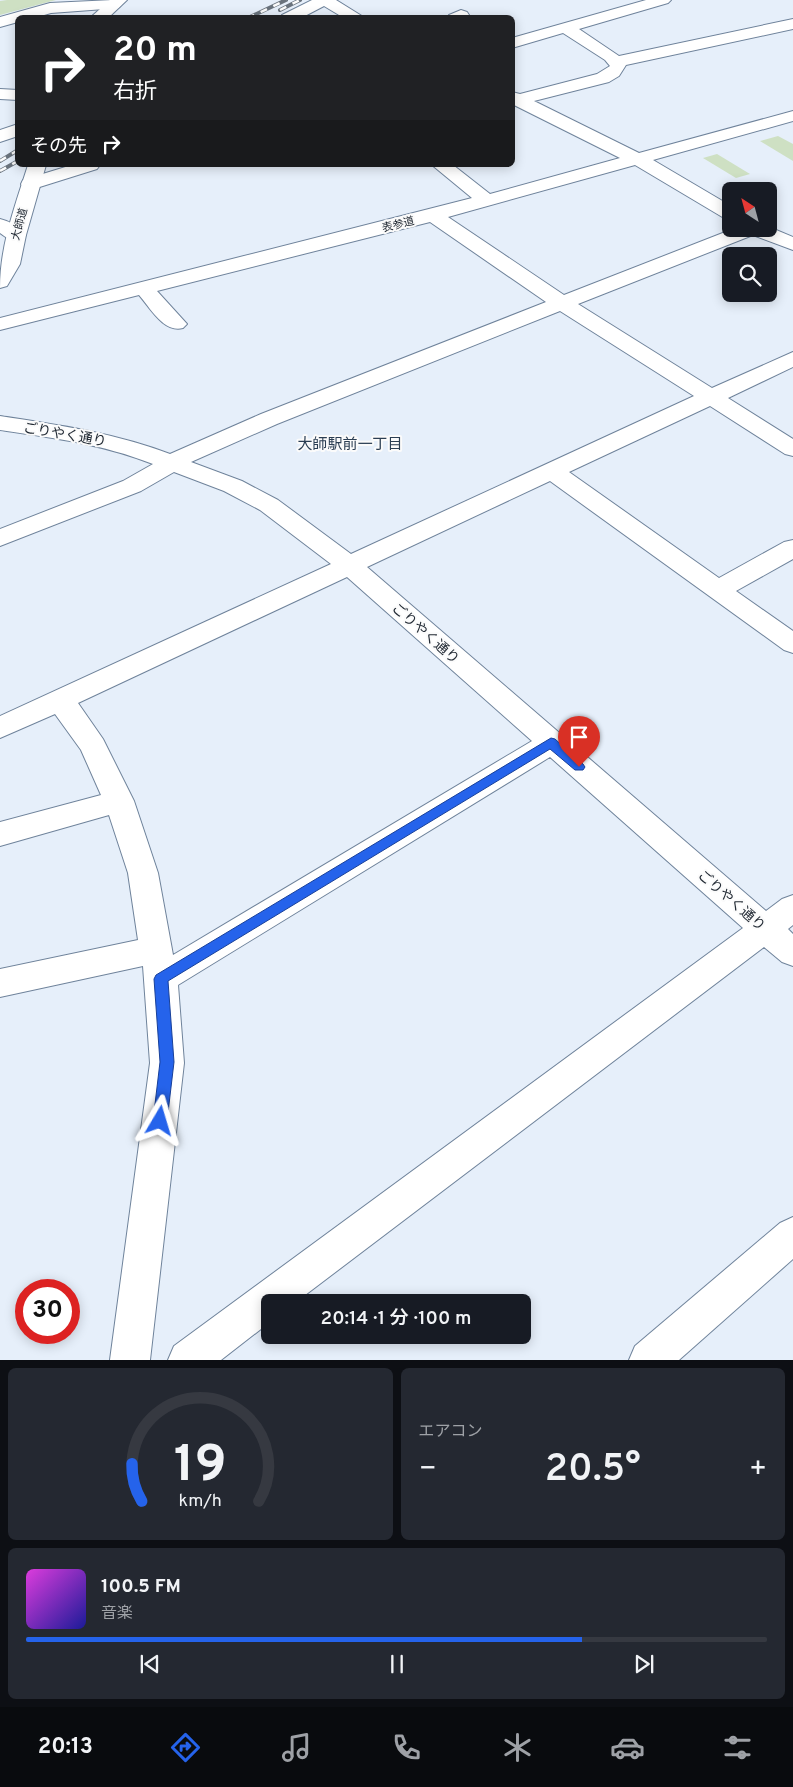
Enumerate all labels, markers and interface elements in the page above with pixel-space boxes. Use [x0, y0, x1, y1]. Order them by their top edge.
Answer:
text: 20 m [113, 29, 197, 73]
icon: right [30, 35, 95, 100]
text: 右折 [113, 79, 157, 106]
icon: right [97, 130, 125, 158]
text: その先 [30, 135, 87, 159]
north arrow [722, 182, 778, 238]
map controls [722, 182, 777, 302]
street label: 大師道 [9, 207, 31, 242]
street label: 表参道 [381, 214, 416, 236]
button: search [722, 247, 777, 302]
street label: ごりやく通り [22, 419, 108, 451]
district label: 大師駅前一丁目 [297, 436, 403, 455]
street label: ごりやく通り [388, 599, 463, 668]
pin [558, 716, 600, 767]
icon: arrive [565, 723, 593, 751]
street label: ごりやく通り [694, 866, 769, 935]
position arrow [133, 1094, 185, 1146]
speed limit sign: 30 [15, 1279, 80, 1344]
text: 20:14 · 1 分 · 100 m [321, 1307, 471, 1331]
text: エアコン [419, 1422, 483, 1442]
text: 19 [174, 1434, 227, 1500]
text: 20.5° [545, 1446, 641, 1495]
text: − [419, 1452, 437, 1488]
text: + [749, 1452, 767, 1488]
text: km/h [179, 1490, 222, 1513]
text: 100.5 FM [101, 1575, 181, 1599]
text: 音楽 [101, 1604, 133, 1624]
icon: previous [136, 1650, 164, 1678]
icon: pause [383, 1650, 411, 1678]
icon: next [630, 1650, 658, 1678]
icon: directions [168, 1730, 203, 1765]
icon: music [279, 1730, 314, 1765]
icon: phone [389, 1730, 424, 1765]
icon: climate [500, 1730, 535, 1765]
icon: car [610, 1730, 645, 1765]
icon: filters [720, 1730, 755, 1765]
text: 20:13 [38, 1734, 93, 1761]

